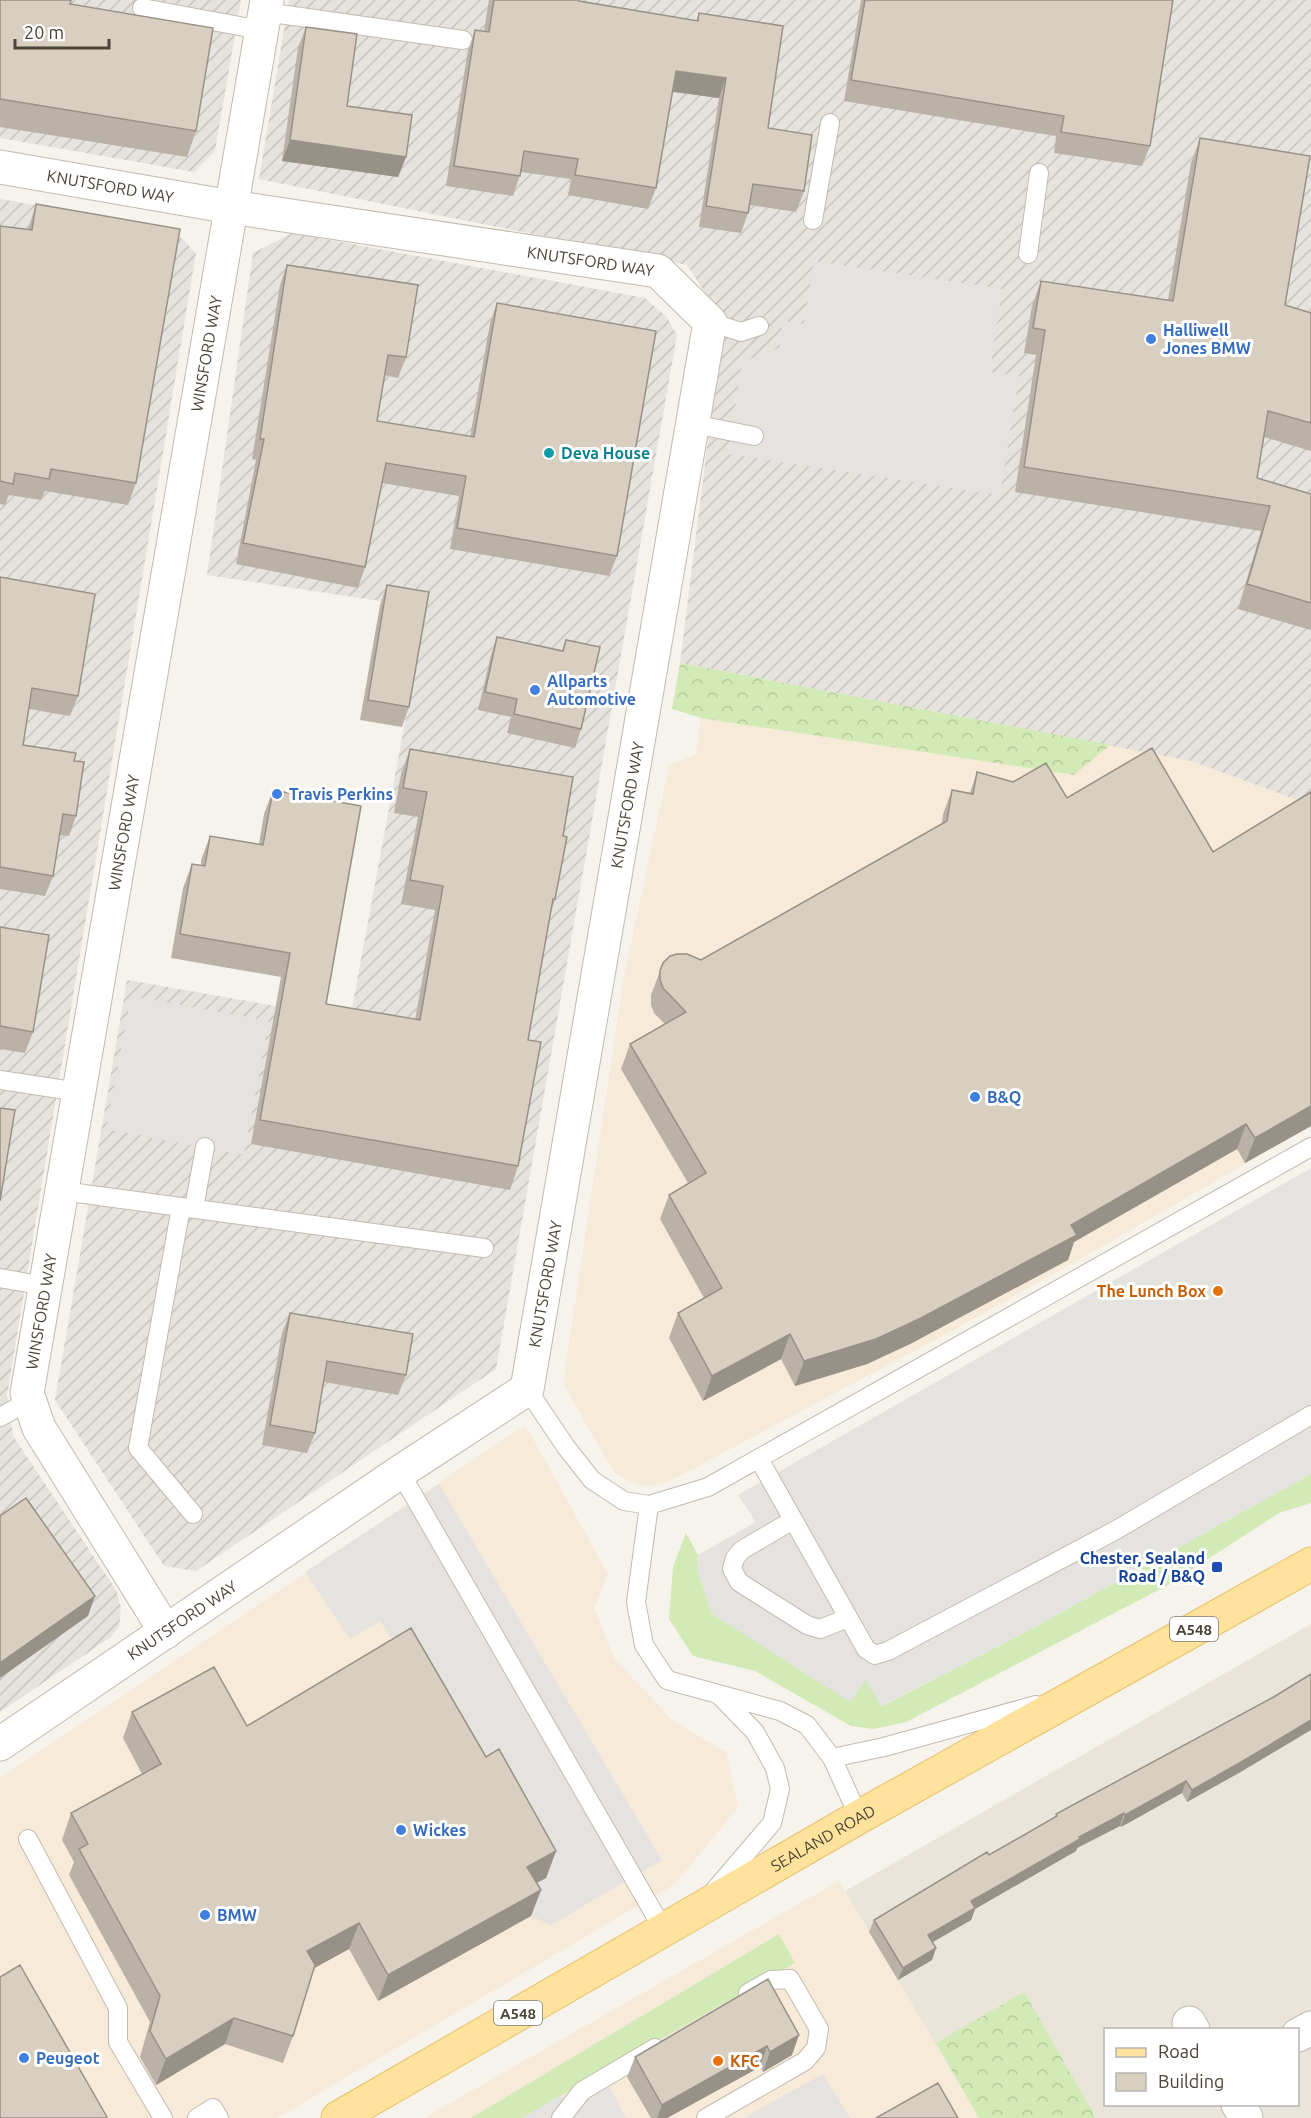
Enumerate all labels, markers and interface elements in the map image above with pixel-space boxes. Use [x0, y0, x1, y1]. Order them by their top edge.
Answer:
scale bar [15, 12, 110, 50]
text: 20 m [24, 22, 64, 42]
street label: KNUTSFORD WAY [46, 166, 176, 206]
street label: KNUTSFORD WAY [526, 242, 656, 279]
street label: WINSFORD WAY [187, 293, 225, 413]
place label: Halliwell Jones BMW [1163, 321, 1251, 357]
marker: Halliwell Jones BMW [1144, 332, 1158, 346]
place label: Deva House [561, 444, 650, 462]
marker: Deva House [542, 446, 556, 460]
place label: Allparts Automotive [547, 672, 636, 708]
marker: Allparts Automotive [528, 683, 542, 697]
street label: KNUTSFORD WAY [607, 740, 647, 870]
street label: WINSFORD WAY [105, 772, 143, 892]
place label: Travis Perkins [289, 785, 393, 803]
marker: Travis Perkins [270, 787, 284, 801]
place label: B&Q [987, 1088, 1021, 1106]
marker: B&Q [968, 1090, 982, 1104]
street label: KNUTSFORD WAY [525, 1219, 565, 1349]
street label: WINSFORD WAY [22, 1251, 60, 1371]
place label: The Lunch Box [1097, 1282, 1206, 1300]
marker: The Lunch Box [1211, 1284, 1225, 1298]
place label: Chester, Sealand Road / B&Q [1080, 1549, 1205, 1585]
marker: Chester, Sealand Road / B&Q [1210, 1560, 1224, 1574]
street label: KNUTSFORD WAY [124, 1576, 241, 1663]
road number: A548 [1170, 1617, 1218, 1641]
street label: SEALAND ROAD [768, 1801, 878, 1875]
place label: Wickes [413, 1821, 466, 1839]
marker: Wickes [394, 1823, 408, 1837]
place label: BMW [217, 1906, 257, 1924]
marker: BMW [198, 1908, 212, 1922]
road number: A548 [494, 2001, 542, 2025]
legend [1104, 2028, 1299, 2106]
text: Road [1158, 2041, 1200, 2061]
place label: Peugeot [36, 2049, 100, 2067]
marker: Peugeot [17, 2051, 31, 2065]
place label: KFC [730, 2052, 760, 2070]
marker: KFC [711, 2054, 725, 2068]
text: Building [1158, 2071, 1224, 2091]

